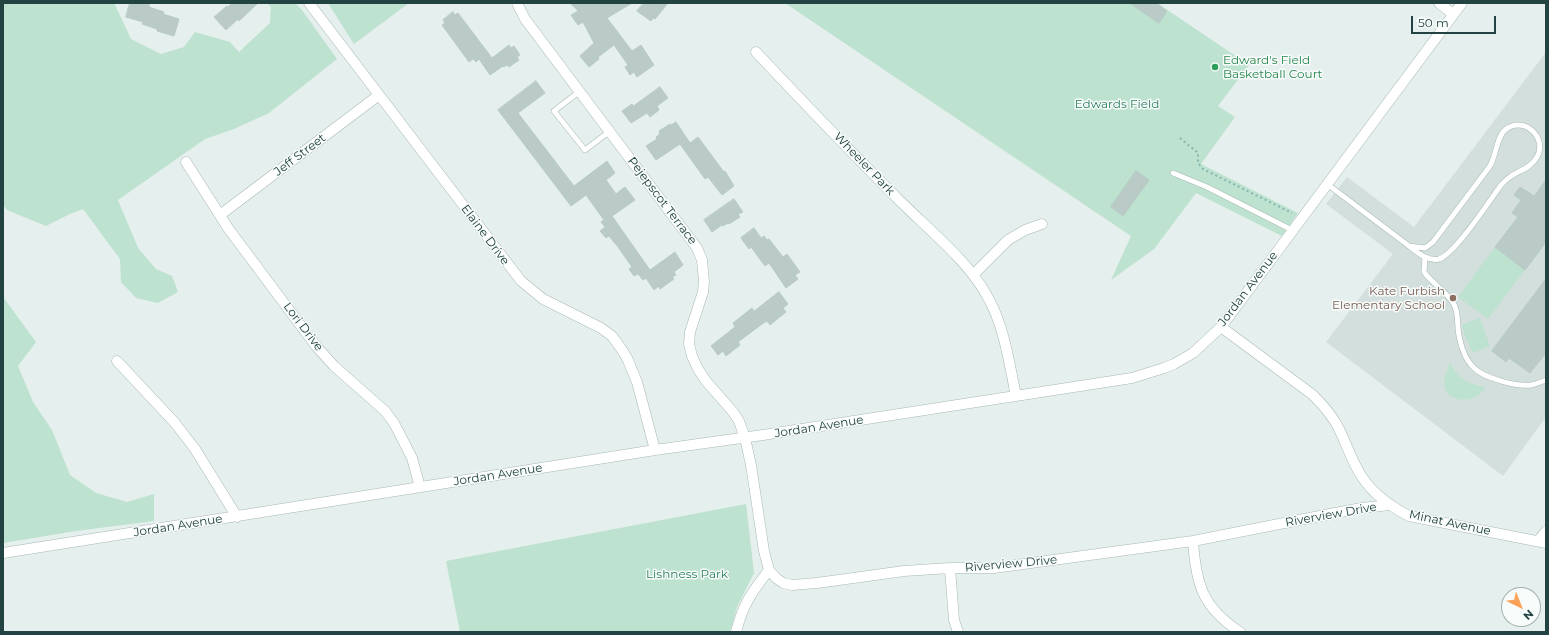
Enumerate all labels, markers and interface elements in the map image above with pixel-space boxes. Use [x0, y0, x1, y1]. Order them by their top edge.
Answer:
scale bar [1413, 8, 1498, 34]
text: 50 m [1418, 15, 1449, 30]
place label: Edward's Field Basketball Court [1223, 53, 1322, 81]
marker: Edward's Field Basketball Court [1210, 62, 1220, 72]
park label: Edwards Field [1075, 97, 1159, 111]
street label: Wheeler Park [830, 130, 898, 198]
street label: Jeff Street [271, 131, 329, 179]
street label: Pejepscot Terrace [624, 154, 700, 248]
street label: Elaine Drive [458, 202, 512, 268]
street label: Jordan Avenue [1215, 249, 1281, 329]
place label: Kate Furbish Elementary School [1332, 284, 1445, 312]
marker: Kate Furbish Elementary School [1448, 293, 1458, 303]
street label: Lori Drive [280, 300, 326, 354]
street label: Jordan Avenue [773, 413, 865, 441]
street label: Jordan Avenue [452, 461, 544, 489]
street label: Riverview Drive [1284, 500, 1378, 530]
street label: Minat Avenue [1408, 507, 1492, 539]
street label: Jordan Avenue [132, 512, 224, 540]
street label: Riverview Drive [964, 553, 1058, 575]
park label: Lishness Park [646, 567, 728, 581]
north arrow [1501, 587, 1541, 627]
text: N [1520, 607, 1537, 623]

